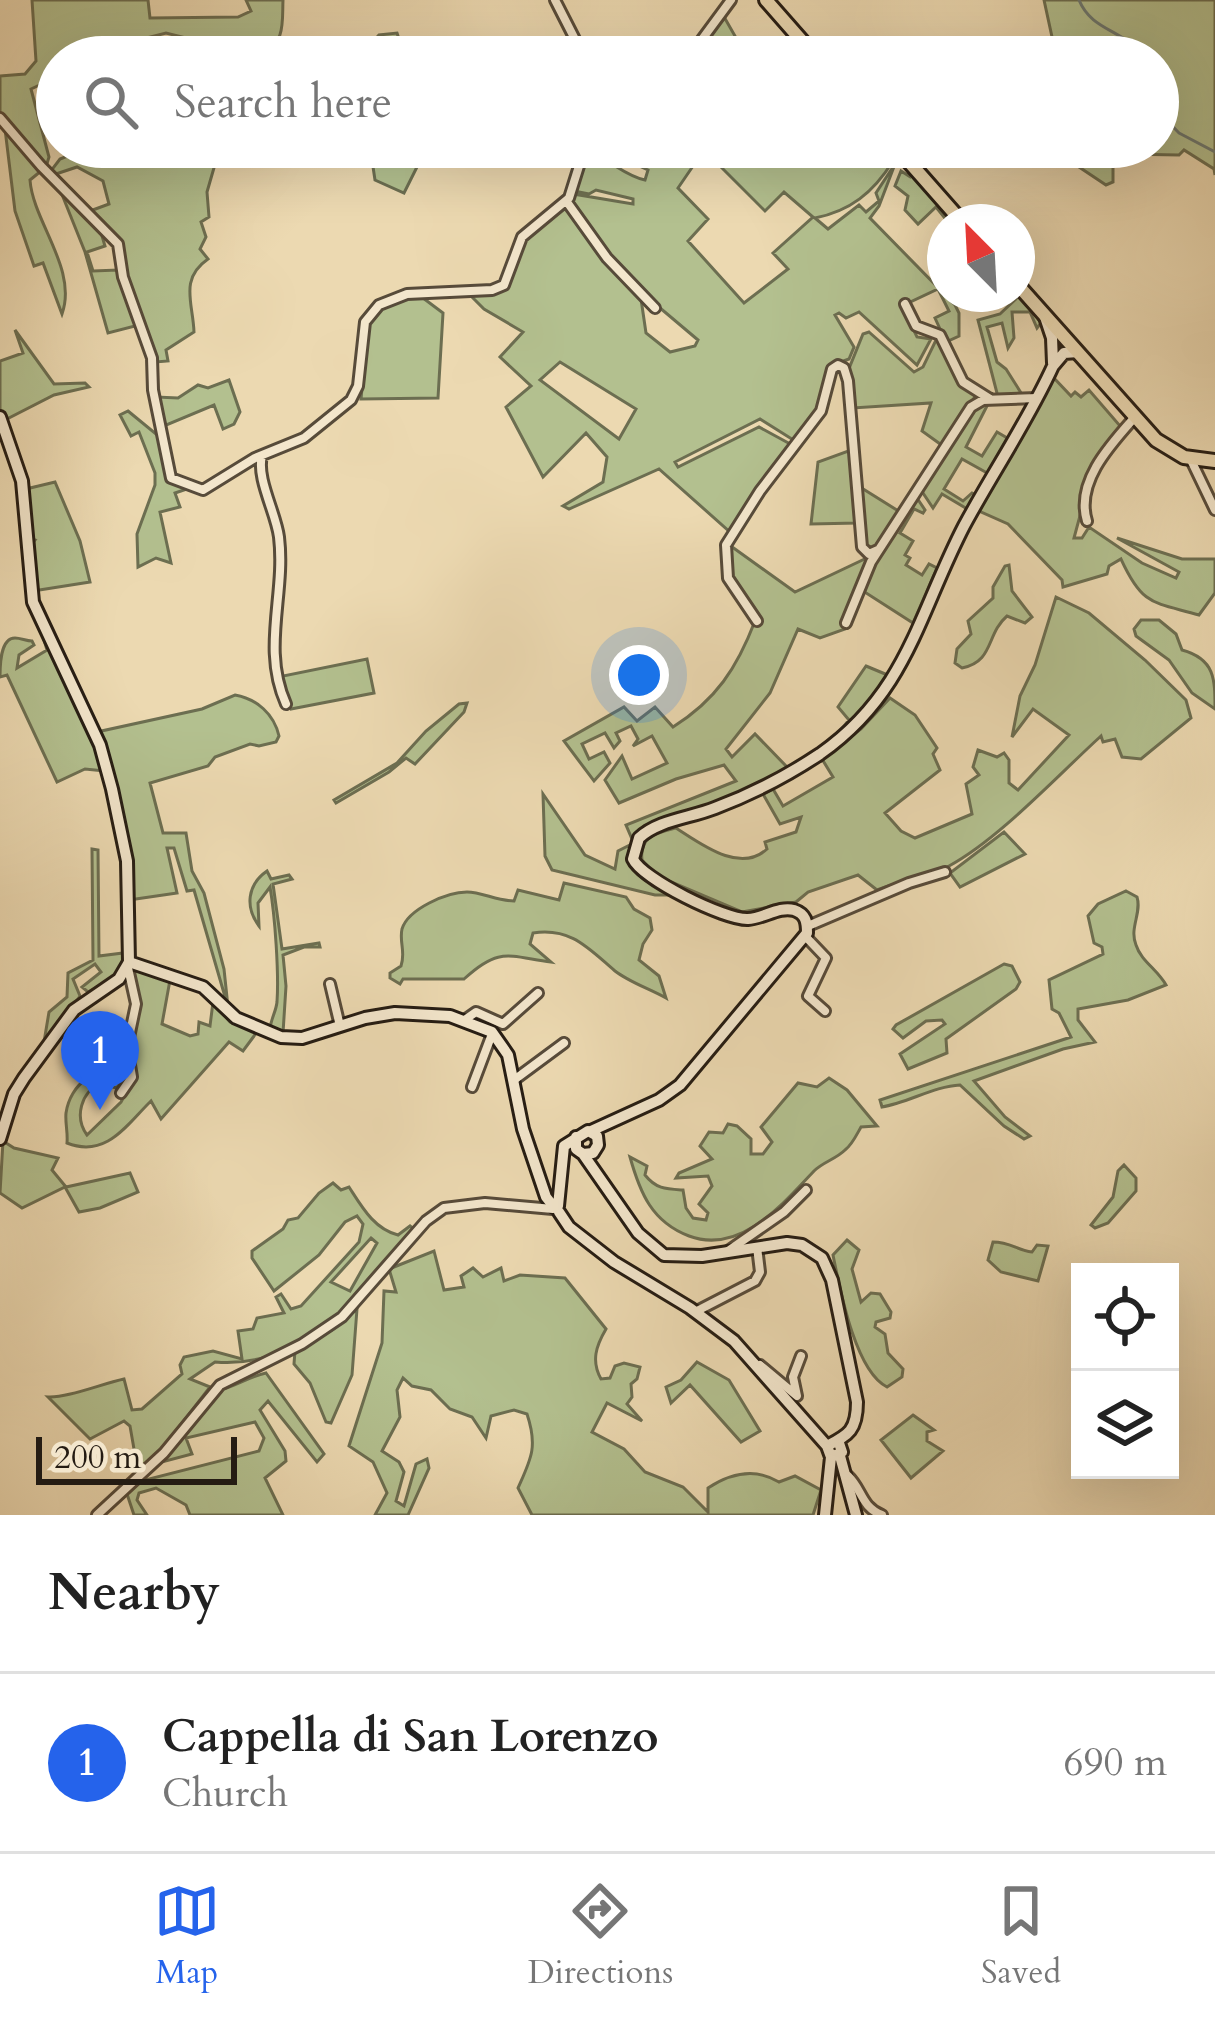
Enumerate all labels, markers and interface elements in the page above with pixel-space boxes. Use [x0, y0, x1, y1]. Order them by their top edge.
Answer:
search box [36, 36, 1179, 168]
icon: search [78, 69, 144, 135]
text: Search here [174, 72, 392, 133]
north arrow [927, 204, 1035, 312]
your location [609, 645, 669, 705]
pin: 1 [61, 1011, 139, 1110]
map controls [1071, 1263, 1179, 1479]
button: locate [1071, 1263, 1179, 1371]
button: layers [1071, 1371, 1179, 1479]
scale bar [36, 1431, 237, 1484]
text: 200 m [54, 1435, 141, 1480]
text: Nearby [48, 1558, 220, 1628]
text: Cappella di San Lorenzo [162, 1706, 659, 1767]
text: 1 [77, 1736, 97, 1789]
text: 690 m [1064, 1736, 1167, 1789]
text: Church [162, 1767, 288, 1820]
tab: Map [154, 1878, 220, 1995]
tab: Directions [528, 1878, 673, 1995]
tab: Saved [981, 1878, 1061, 1995]

